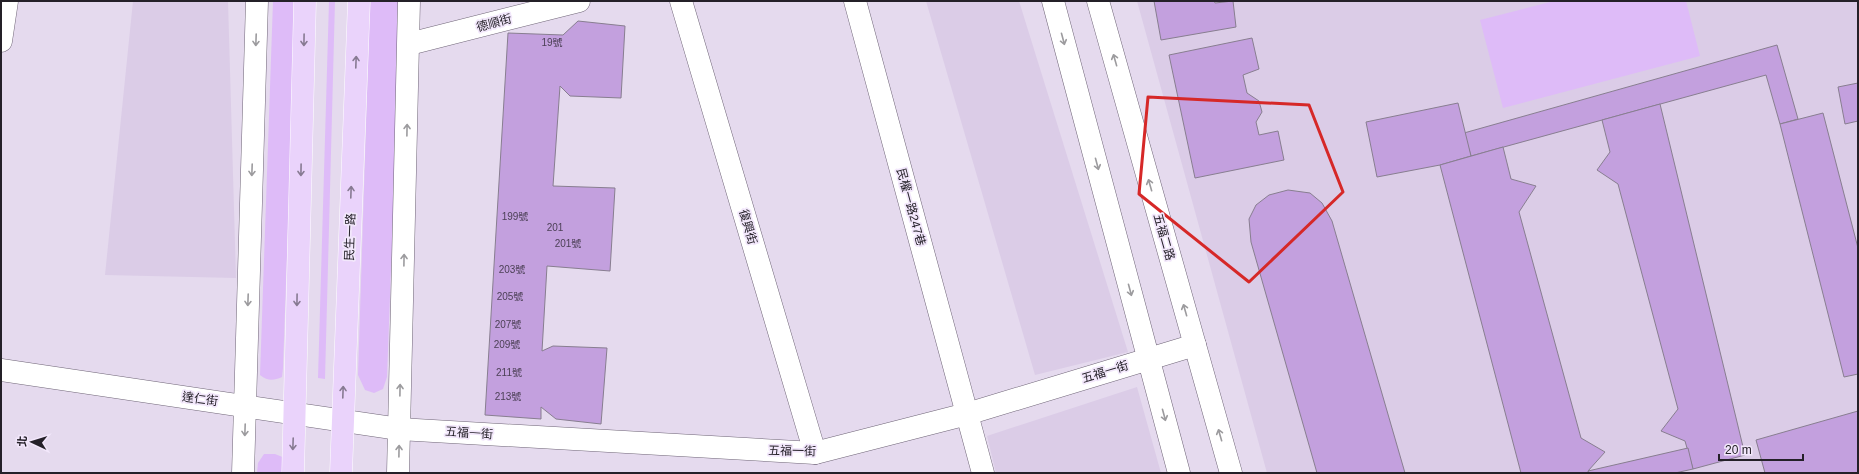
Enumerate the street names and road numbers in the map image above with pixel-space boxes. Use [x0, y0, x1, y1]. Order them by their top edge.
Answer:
street label: 德順街 [475, 12, 513, 34]
street label: 民權一路247巷 [894, 167, 928, 247]
street label: 復興街 [736, 208, 760, 246]
street label: 五福二路 [1151, 212, 1177, 262]
street label: 民生一路 [342, 213, 358, 261]
street label: 五福一街 [1080, 358, 1130, 386]
street label: 達仁街 [181, 390, 219, 408]
street label: 五福一街 [445, 424, 493, 442]
street label: 五福一街 [768, 444, 816, 458]

